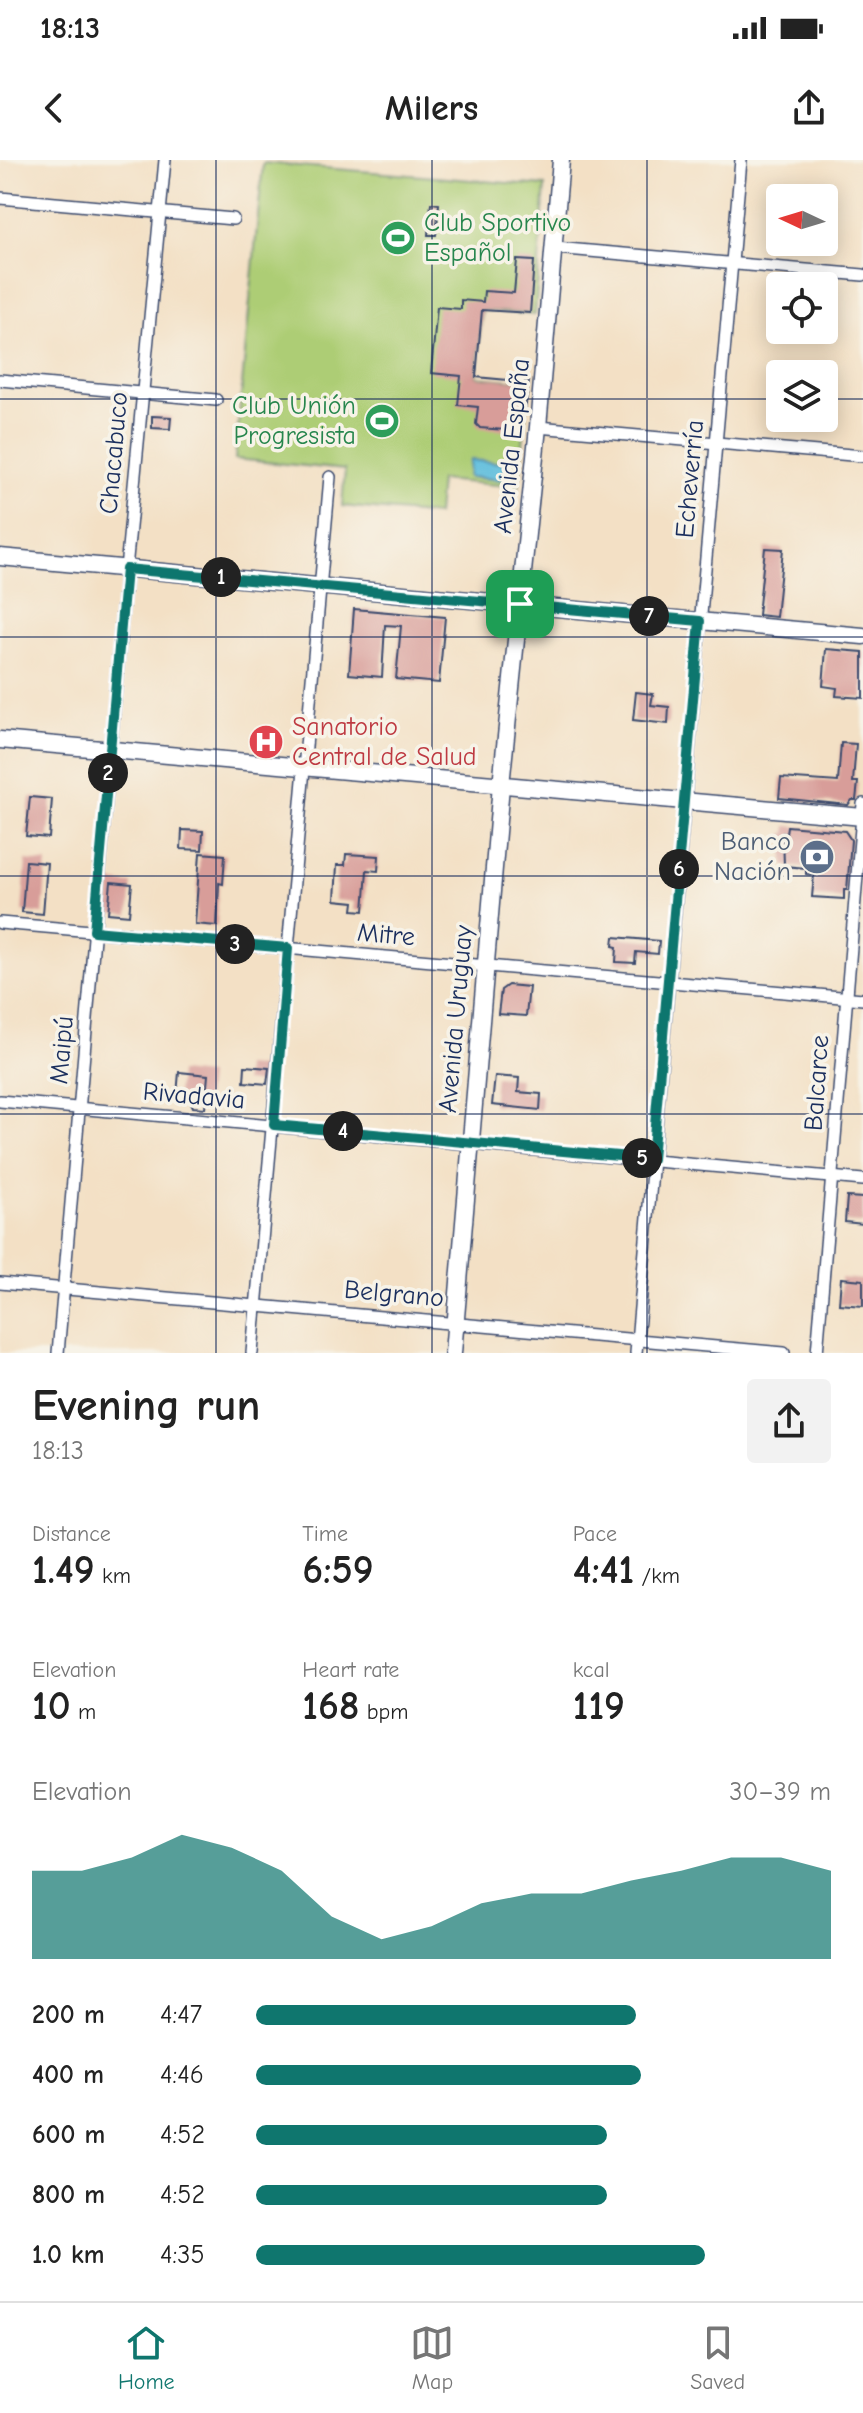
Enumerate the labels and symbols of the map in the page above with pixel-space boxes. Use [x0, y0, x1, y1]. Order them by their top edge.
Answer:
north arrow [766, 184, 838, 256]
place label: Club Sportivo Español [424, 208, 571, 268]
sports icon: Club Sportivo Español [379, 219, 417, 257]
street label: Avenida España [488, 357, 536, 535]
street label: Chacabuco [94, 391, 134, 515]
place label: Club Unión Progresista [232, 391, 356, 451]
sports icon: Club Unión Progresista [363, 402, 401, 440]
street label: Echeverría [670, 419, 710, 539]
pin: 1 [201, 557, 241, 597]
pin [486, 570, 554, 638]
pin: 7 [629, 596, 669, 636]
place label: Sanatorio Central de Salud [292, 712, 476, 772]
hospital icon: Sanatorio Central de Salud [247, 723, 285, 761]
pin: 2 [88, 753, 128, 793]
place label: Banco Nación [714, 827, 791, 887]
bank icon: Banco Nación [798, 838, 836, 876]
pin: 6 [659, 849, 699, 889]
street label: Mitre [356, 918, 416, 952]
pin: 3 [215, 924, 255, 964]
street label: Avenida Uruguay [433, 924, 479, 1114]
street label: Maipú [44, 1015, 80, 1085]
street label: Balcarce [799, 1034, 835, 1132]
street label: Rivadavia [142, 1077, 246, 1115]
pin: 4 [323, 1111, 363, 1151]
pin: 5 [622, 1138, 662, 1178]
street label: Belgrano [343, 1275, 445, 1313]

